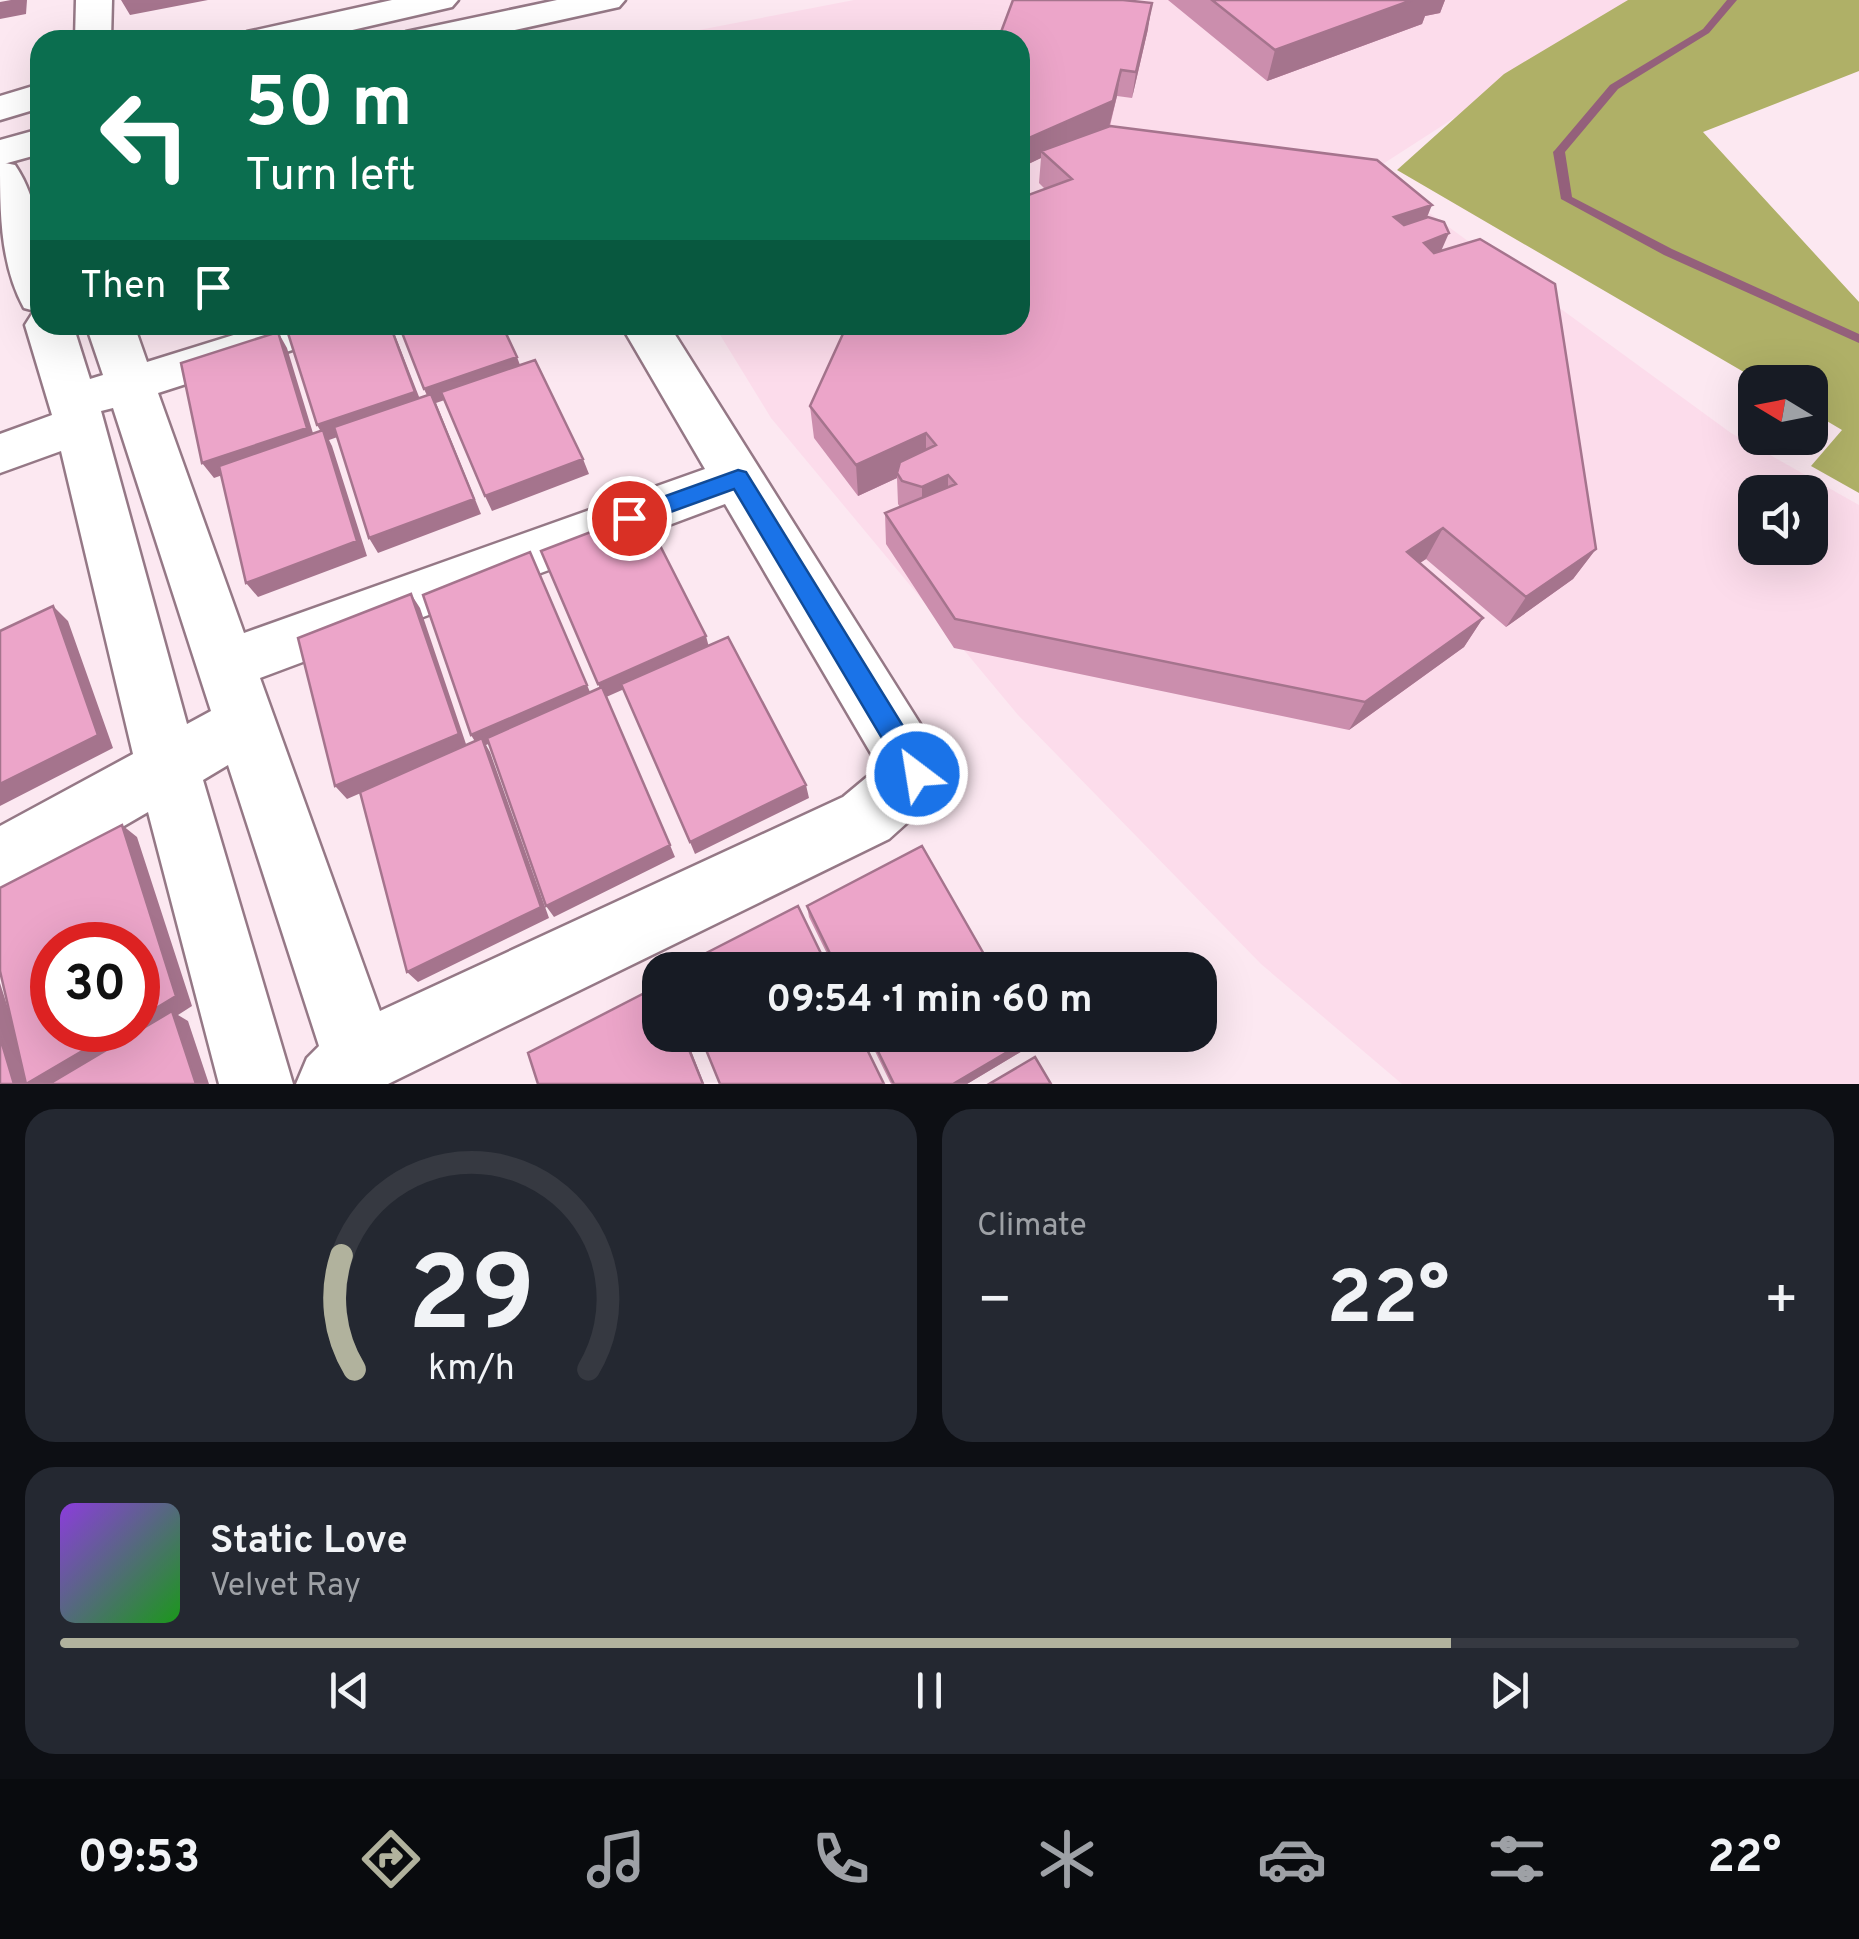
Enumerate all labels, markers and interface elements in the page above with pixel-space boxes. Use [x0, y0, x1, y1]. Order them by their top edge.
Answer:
text: 50 m [245, 62, 412, 151]
icon: left [80, 70, 210, 200]
text: Turn left [245, 149, 416, 206]
icon: arrive [186, 260, 241, 315]
text: Then [80, 263, 166, 312]
north arrow [1738, 365, 1828, 455]
map controls [1738, 365, 1828, 565]
button: sound [1738, 475, 1828, 565]
pin [587, 476, 672, 561]
icon: arrive [602, 491, 657, 546]
position arrow [865, 722, 969, 826]
speed limit sign: 30 [30, 922, 160, 1052]
text: 09:54 · 1 min · 60 m [766, 977, 1093, 1026]
text: Climate [977, 1207, 1087, 1247]
text: 29 [407, 1235, 535, 1367]
text: 22° [1327, 1255, 1449, 1350]
text: − [977, 1268, 1012, 1338]
text: + [1764, 1268, 1799, 1338]
text: km/h [428, 1347, 514, 1393]
text: Static Love [210, 1518, 408, 1567]
text: Velvet Ray [210, 1567, 361, 1607]
icon: previous [322, 1663, 377, 1718]
icon: pause [902, 1663, 957, 1718]
icon: next [1482, 1663, 1537, 1718]
icon: directions [356, 1824, 426, 1894]
icon: music [581, 1824, 651, 1894]
icon: phone [806, 1824, 876, 1894]
icon: climate [1032, 1824, 1102, 1894]
icon: car [1257, 1824, 1327, 1894]
icon: filters [1482, 1824, 1552, 1894]
text: 09:53 [78, 1831, 200, 1888]
text: 22° [1708, 1831, 1781, 1888]

